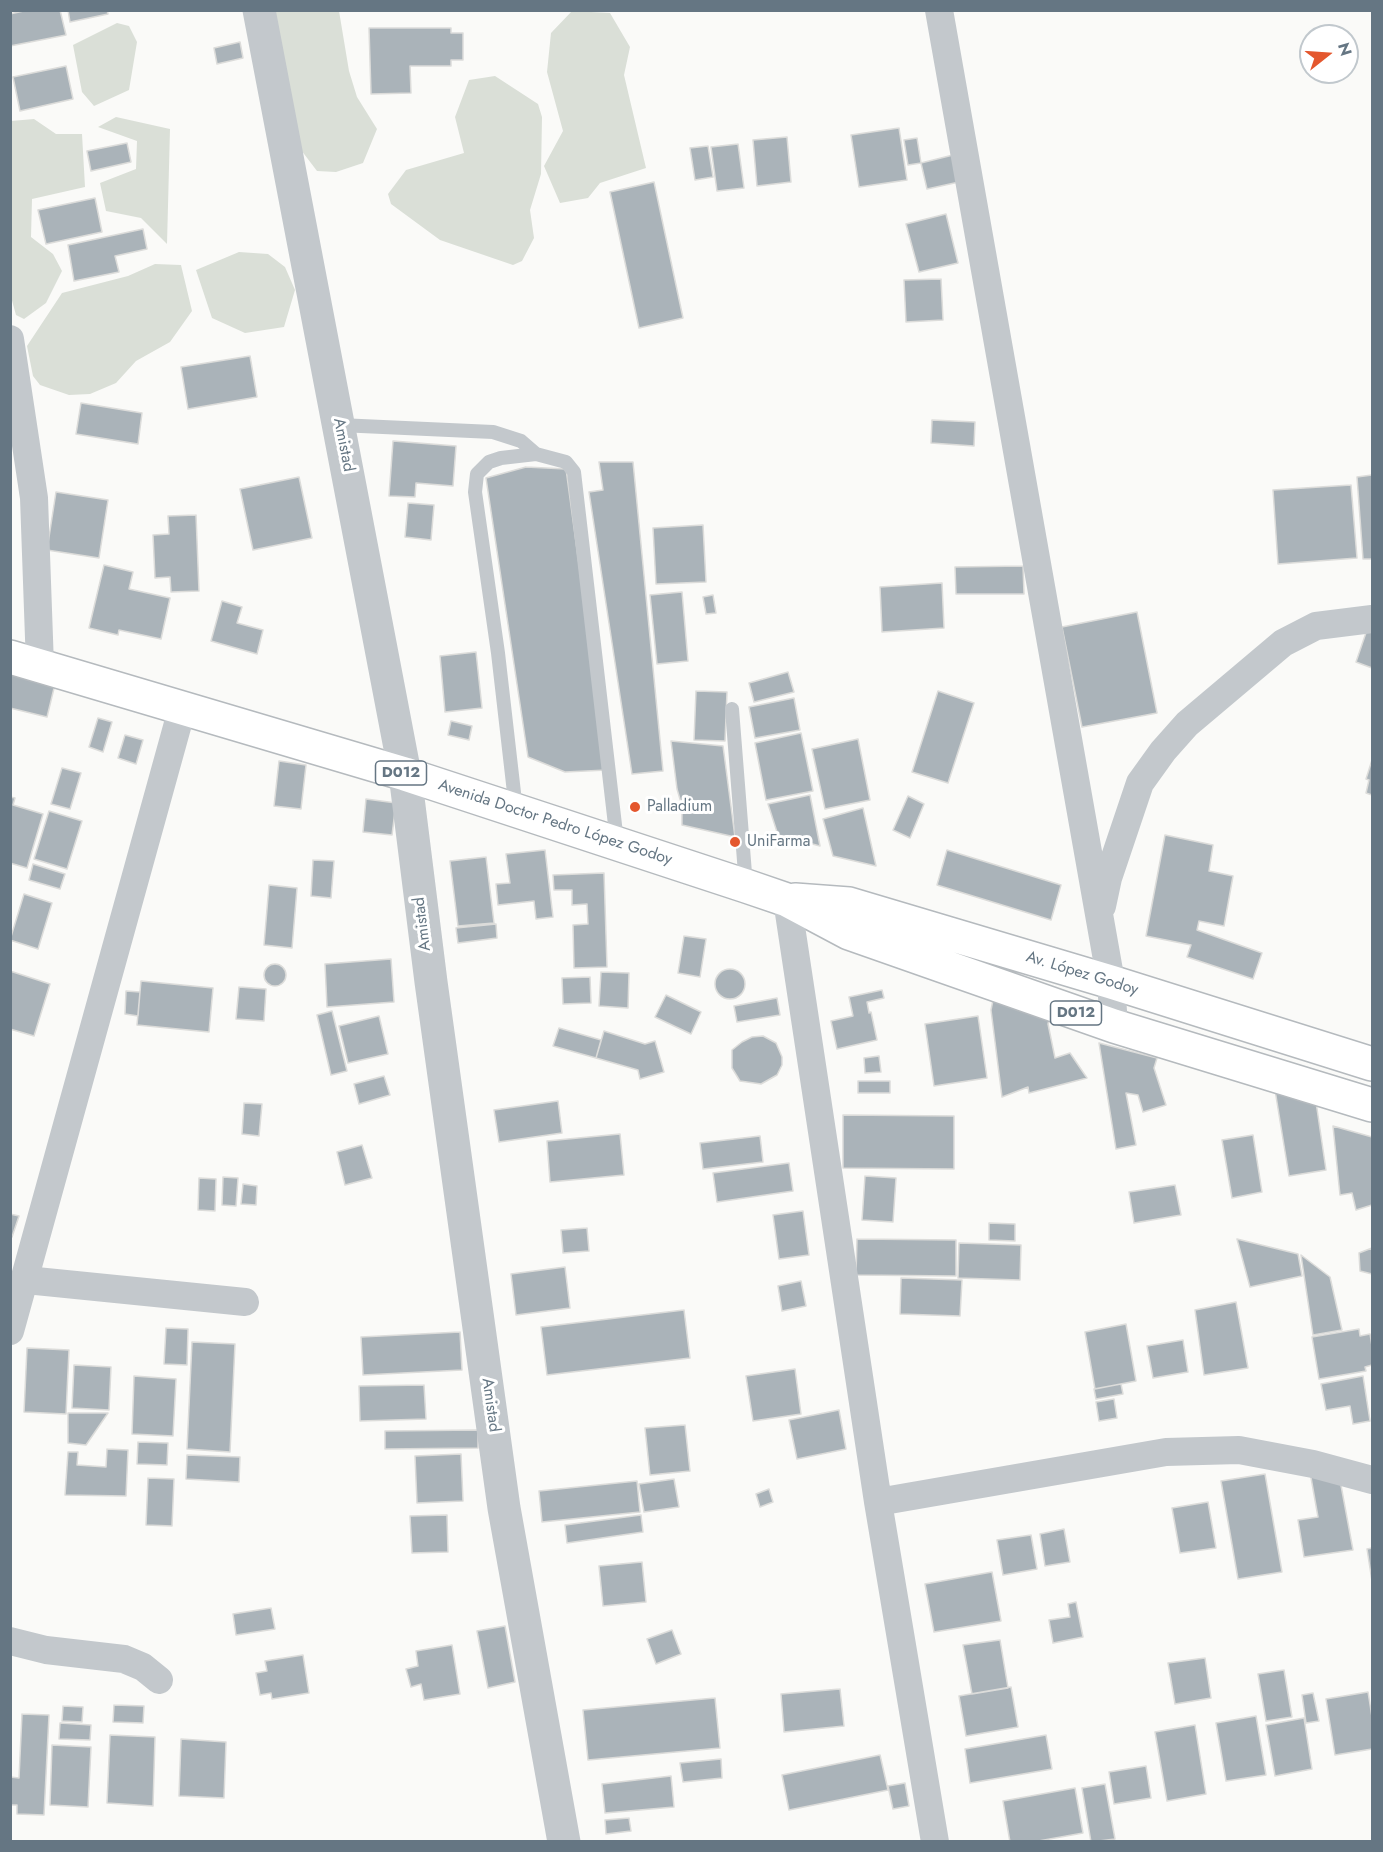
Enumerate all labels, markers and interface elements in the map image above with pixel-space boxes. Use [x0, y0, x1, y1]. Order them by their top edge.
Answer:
north arrow [1299, 24, 1359, 84]
text: N [1332, 40, 1358, 59]
street label: Amistad [328, 417, 358, 473]
road number: D012 [376, 761, 426, 785]
street label: Avenida Doctor Pedro López Godoy [436, 776, 674, 870]
place label: Palladium [647, 797, 712, 817]
marker: Palladium [628, 800, 642, 814]
place label: UniFarma [747, 832, 810, 852]
marker: UniFarma [728, 835, 742, 849]
street label: Amistad [410, 896, 436, 952]
street label: Av. López Godoy [1024, 948, 1140, 1000]
road number: D012 [1050, 1001, 1102, 1025]
street label: Amistad [477, 1377, 503, 1433]

